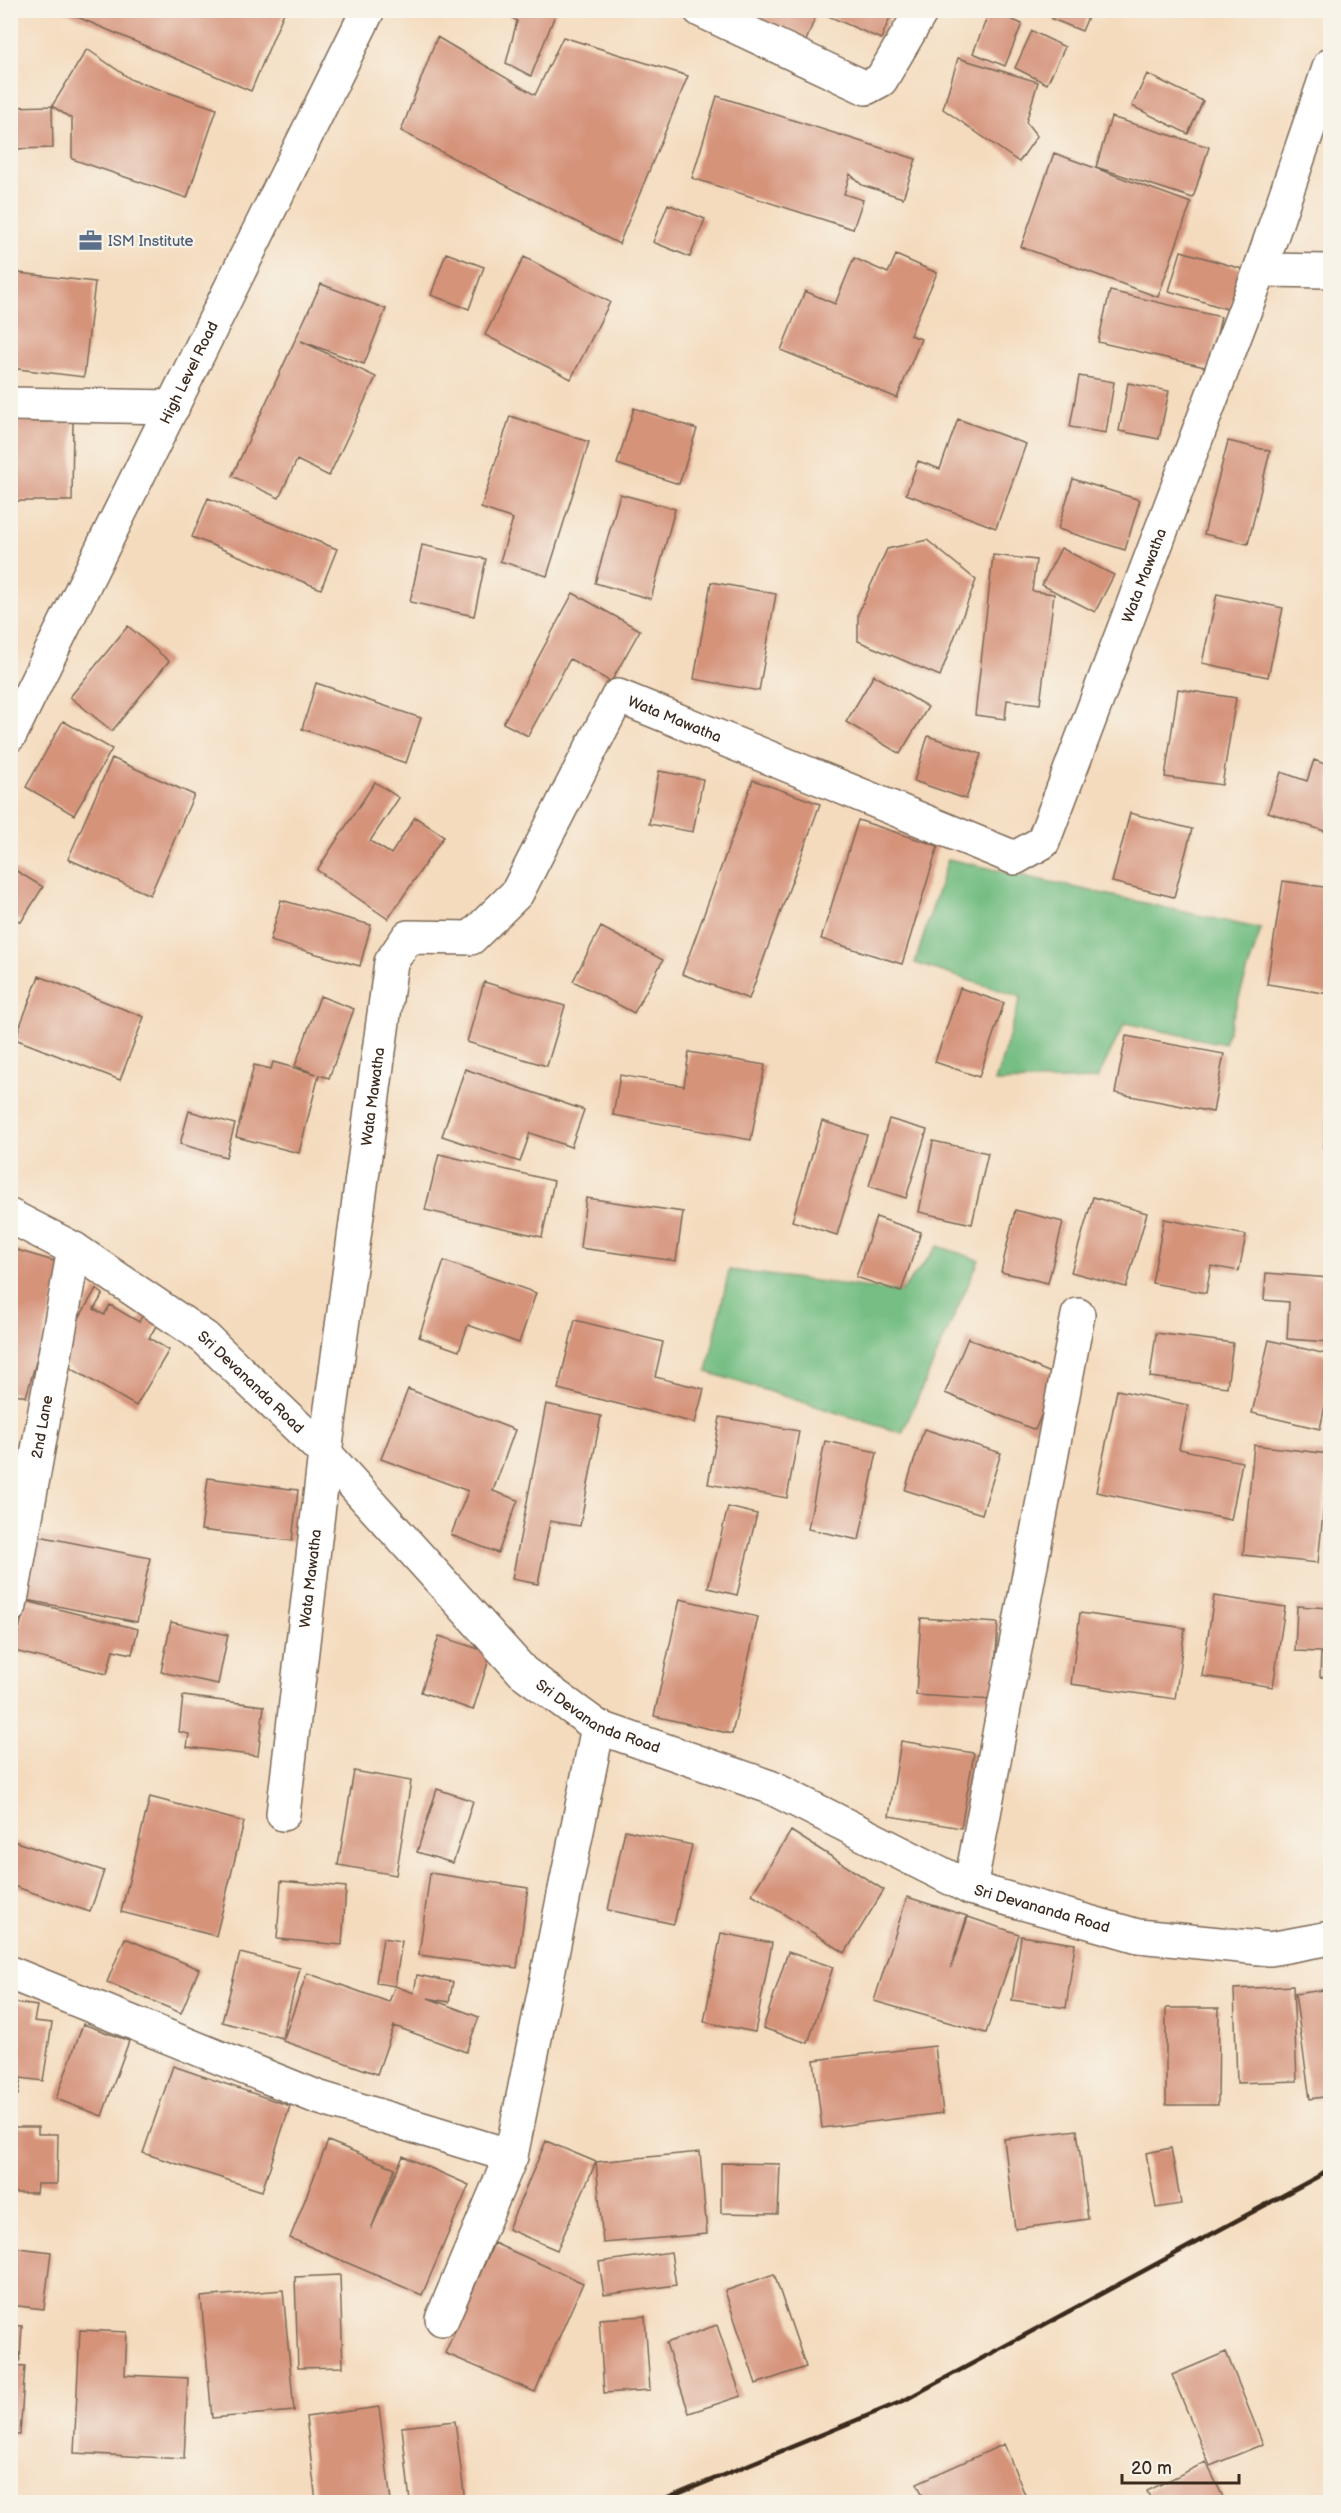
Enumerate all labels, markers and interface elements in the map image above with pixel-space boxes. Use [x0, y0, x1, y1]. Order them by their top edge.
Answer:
office icon: ISM Institute [77, 228, 103, 254]
place label: ISM Institute [108, 232, 193, 251]
street label: High Level Road [156, 318, 223, 427]
street label: Wata Mawatha [1118, 526, 1171, 625]
street label: Wata Mawatha [625, 692, 724, 747]
street label: Wata Mawatha [357, 1046, 389, 1147]
street label: Sri Devananda Road [194, 1327, 308, 1438]
street label: 2nd Lane [28, 1394, 58, 1460]
street label: Wata Mawatha [296, 1528, 326, 1629]
street label: Sri Devananda Road [532, 1675, 663, 1758]
street label: Sri Devananda Road [972, 1881, 1112, 1937]
scale bar [1122, 2447, 1239, 2485]
text: 20 m [1131, 2458, 1172, 2479]

